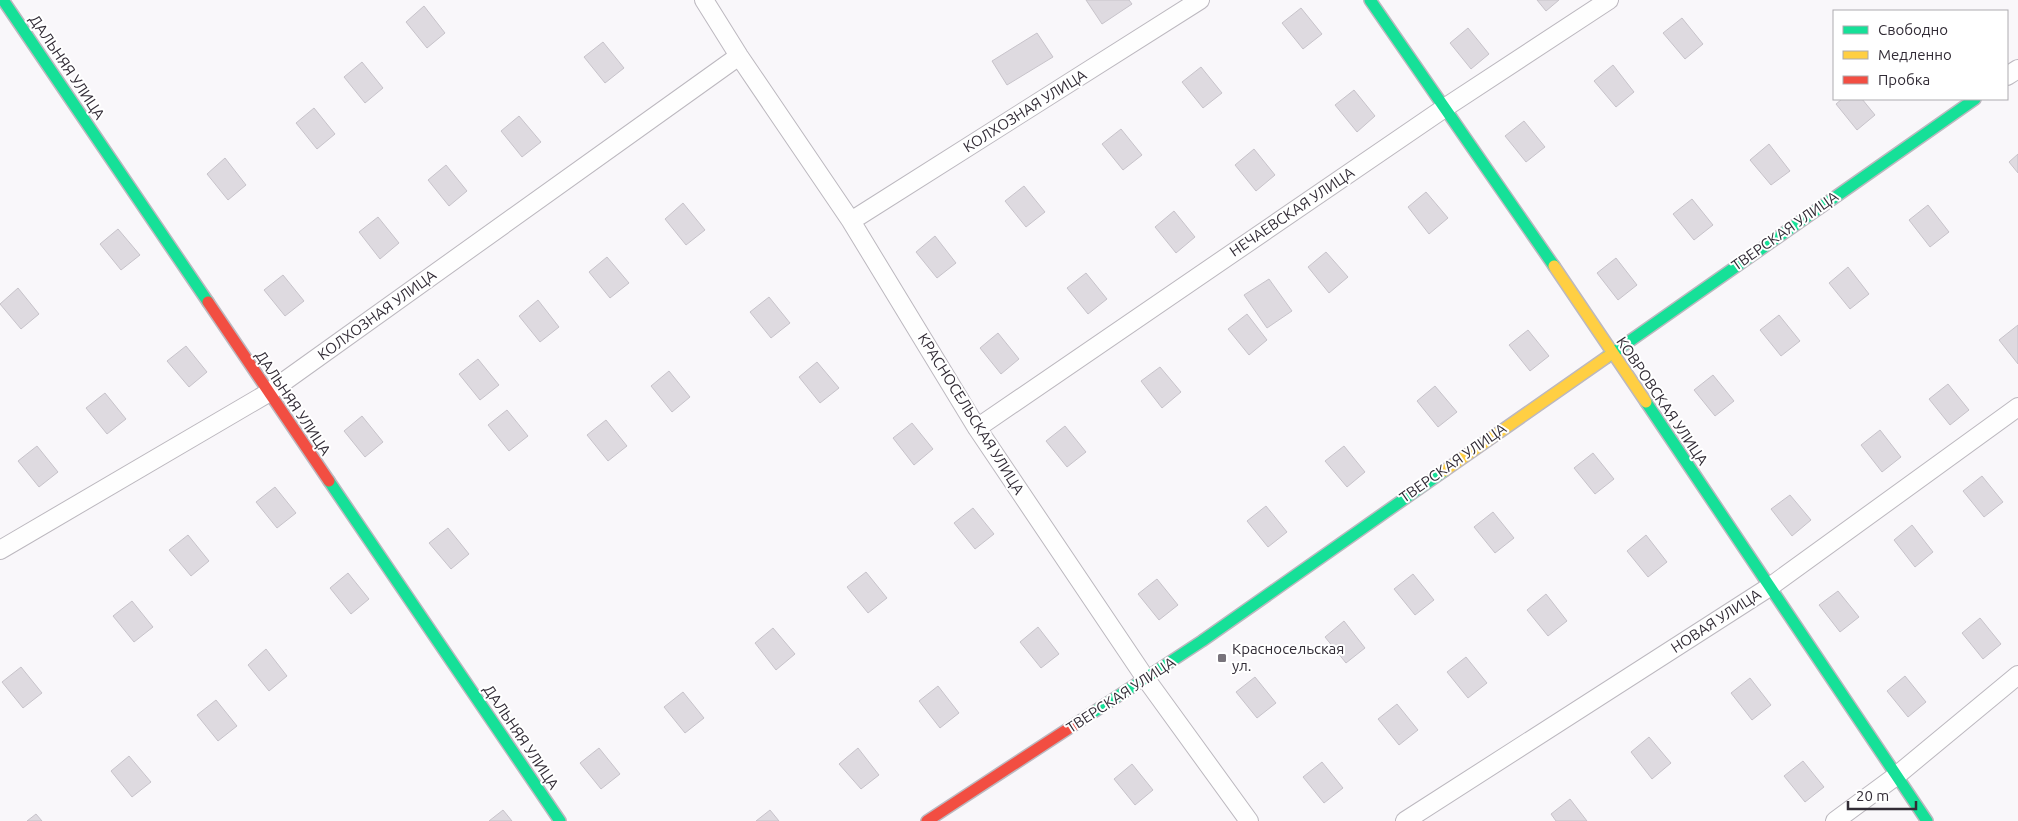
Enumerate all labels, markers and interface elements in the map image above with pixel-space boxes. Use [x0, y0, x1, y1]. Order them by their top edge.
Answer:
legend [1833, 10, 2008, 100]
street label: ДАЛЬНЯЯ УЛИЦА [26, 11, 109, 122]
text: Свободно [1878, 21, 1948, 38]
text: Медленно [1878, 46, 1952, 63]
street label: КОЛХОЗНАЯ УЛИЦА [960, 66, 1090, 155]
text: Пробка [1878, 71, 1930, 88]
street label: НЕЧАЕВСКАЯ УЛИЦА [1226, 163, 1358, 260]
street label: ТВЕРСКАЯ УЛИЦА [1728, 187, 1841, 274]
street label: КОЛХОЗНАЯ УЛИЦА [314, 266, 439, 363]
street label: КРАСНОСЕЛЬСКАЯ УЛИЦА [915, 330, 1028, 498]
street label: КОВРОВСКАЯ УЛИЦА [1613, 333, 1712, 468]
street label: ДАЛЬНЯЯ УЛИЦА [252, 347, 335, 458]
street label: ТВЕРСКАЯ УЛИЦА [1396, 419, 1509, 506]
street label: НОВАЯ УЛИЦА [1668, 585, 1764, 656]
place label: Красносельская ул. [1232, 640, 1344, 674]
marker: Красносельская ул. [1216, 652, 1228, 664]
street label: ТВЕРСКАЯ УЛИЦА [1063, 653, 1178, 736]
street label: ДАЛЬНЯЯ УЛИЦА [480, 681, 563, 792]
scale bar [1848, 778, 1916, 810]
text: 20 m [1856, 787, 1889, 804]

